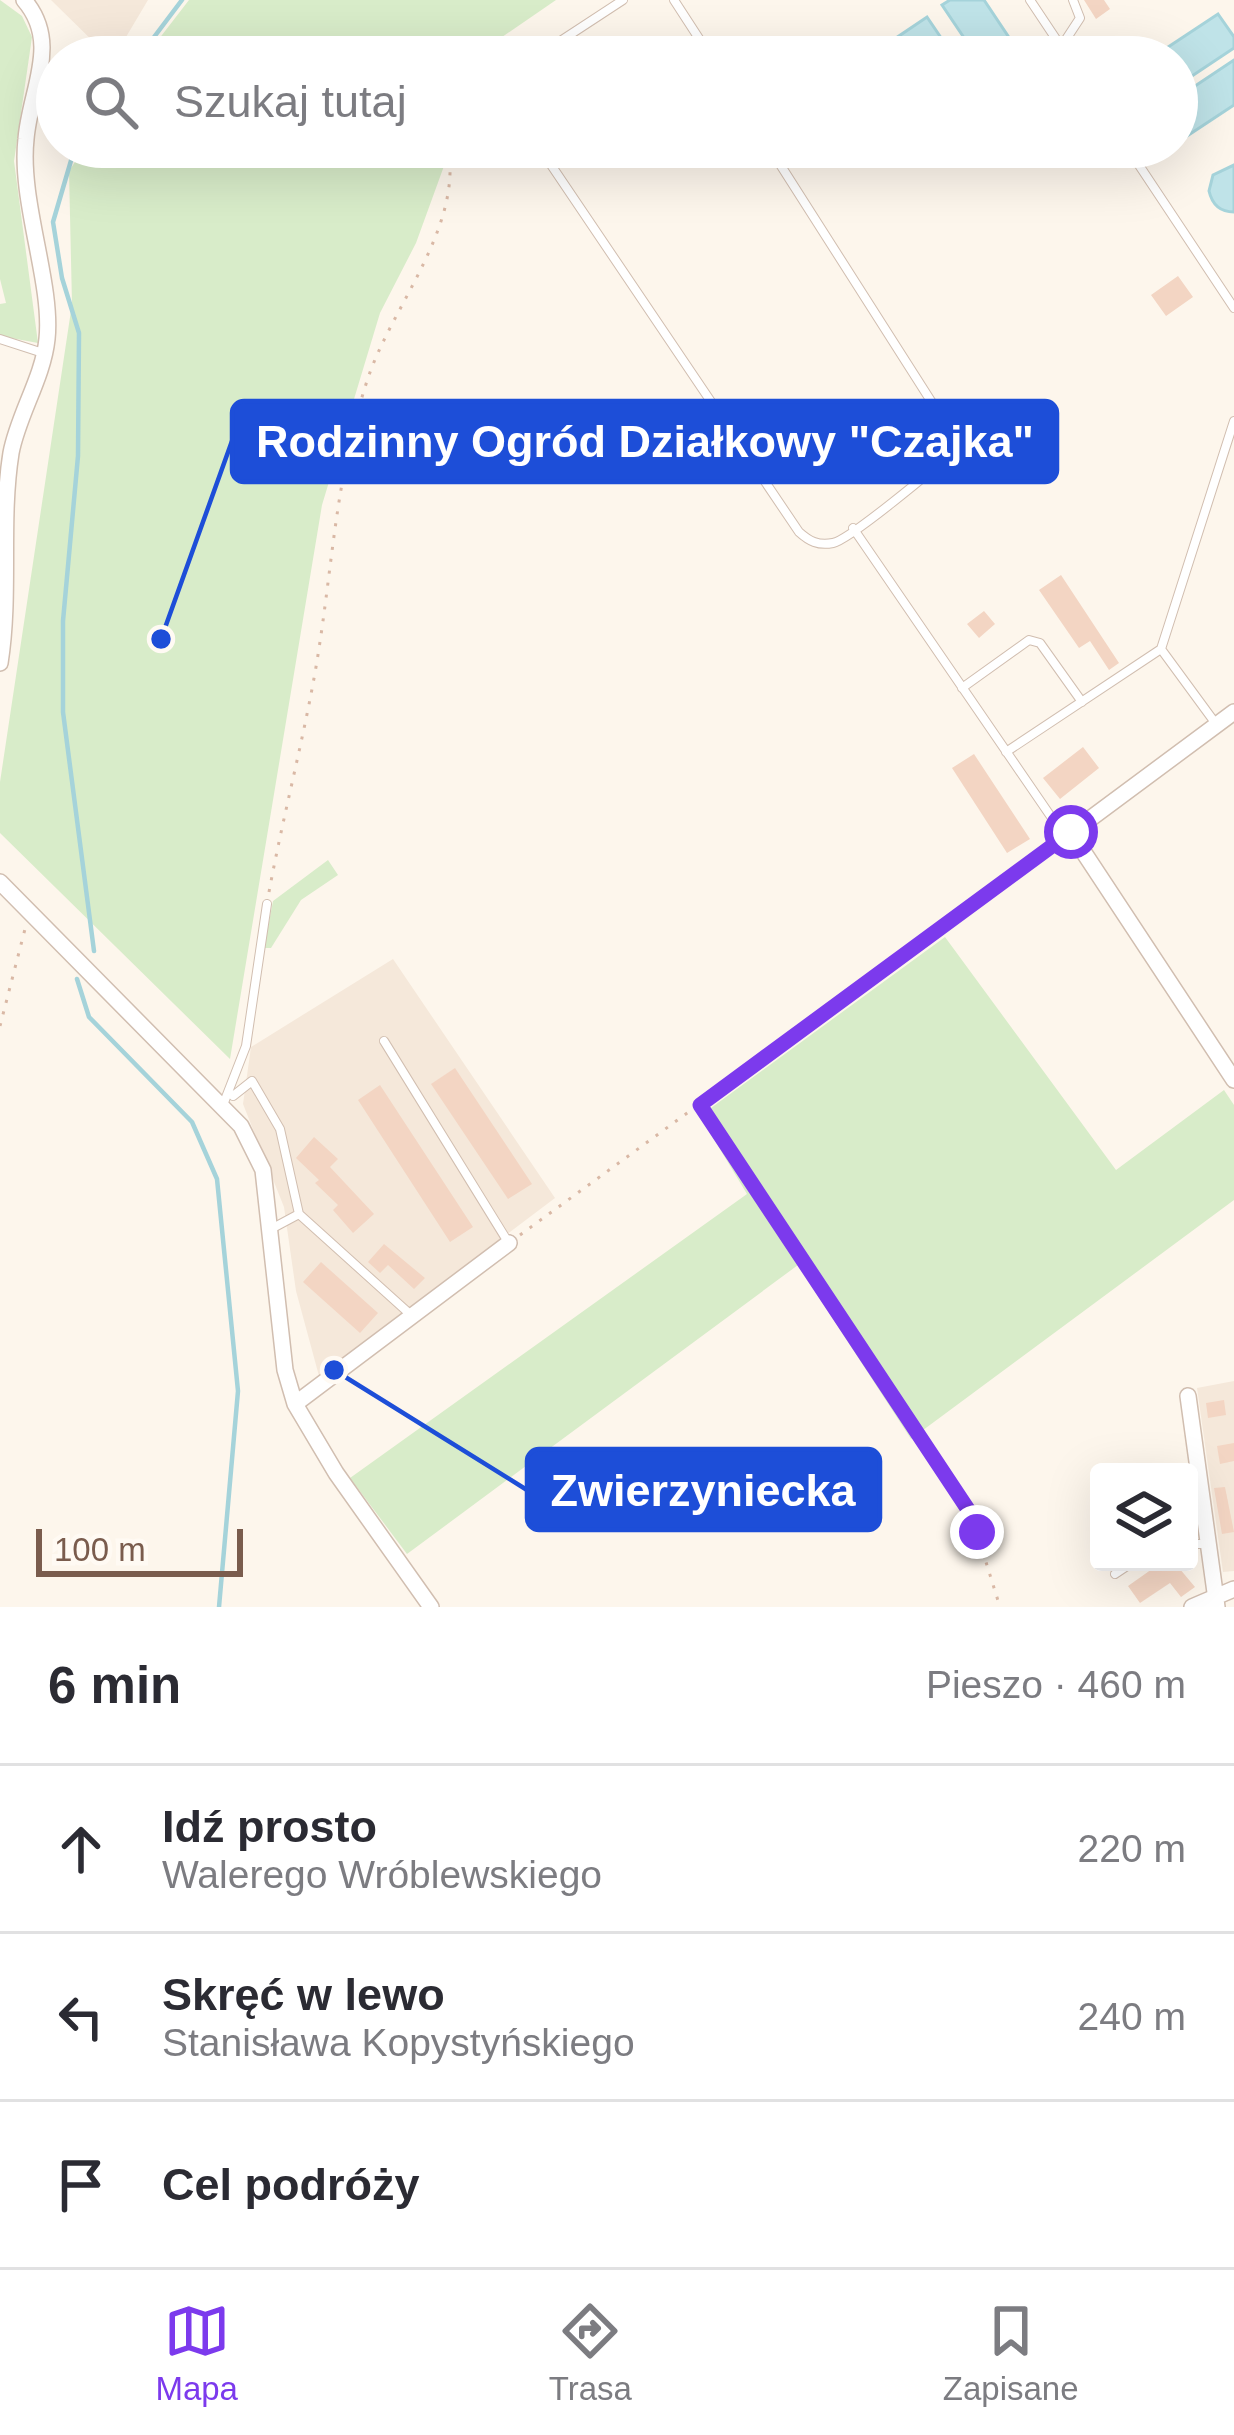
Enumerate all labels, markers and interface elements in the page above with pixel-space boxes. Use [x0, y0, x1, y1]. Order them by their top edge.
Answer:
search box [36, 36, 1198, 168]
icon: search [78, 69, 144, 135]
text: Szukaj tutaj [174, 76, 407, 127]
callout: Rodzinny Ogród Działkowy "Czajka" [232, 401, 1057, 482]
text: Rodzinny Ogród Działkowy "Czajka" [256, 416, 1034, 467]
route start [1044, 805, 1098, 859]
callout: Zwierzyniecka [527, 1449, 880, 1530]
map controls [1090, 1463, 1198, 1571]
button: layers [1090, 1463, 1198, 1571]
text: Zwierzyniecka [550, 1465, 857, 1516]
route end [950, 1505, 1004, 1559]
scale bar [36, 1523, 243, 1576]
text: 100 m [54, 1531, 146, 1568]
text: 6 min [48, 1657, 181, 1714]
text: Pieszo · 460 m [926, 1663, 1186, 1706]
text: Idź prosto [162, 1801, 377, 1852]
icon: ahead [48, 1816, 114, 1882]
text: 220 m [1078, 1827, 1186, 1870]
text: Walerego Wróblewskiego [162, 1853, 602, 1896]
text: Skręć w lewo [162, 1969, 445, 2020]
icon: left [48, 1984, 114, 2050]
text: 240 m [1078, 1995, 1186, 2038]
text: Stanisława Kopystyńskiego [162, 2021, 635, 2064]
icon: arrive [48, 2152, 114, 2218]
text: Cel podróży [162, 2159, 420, 2210]
tab: Mapa [155, 2298, 238, 2408]
tab: Trasa [549, 2298, 632, 2408]
tab: Zapisane [943, 2298, 1079, 2408]

